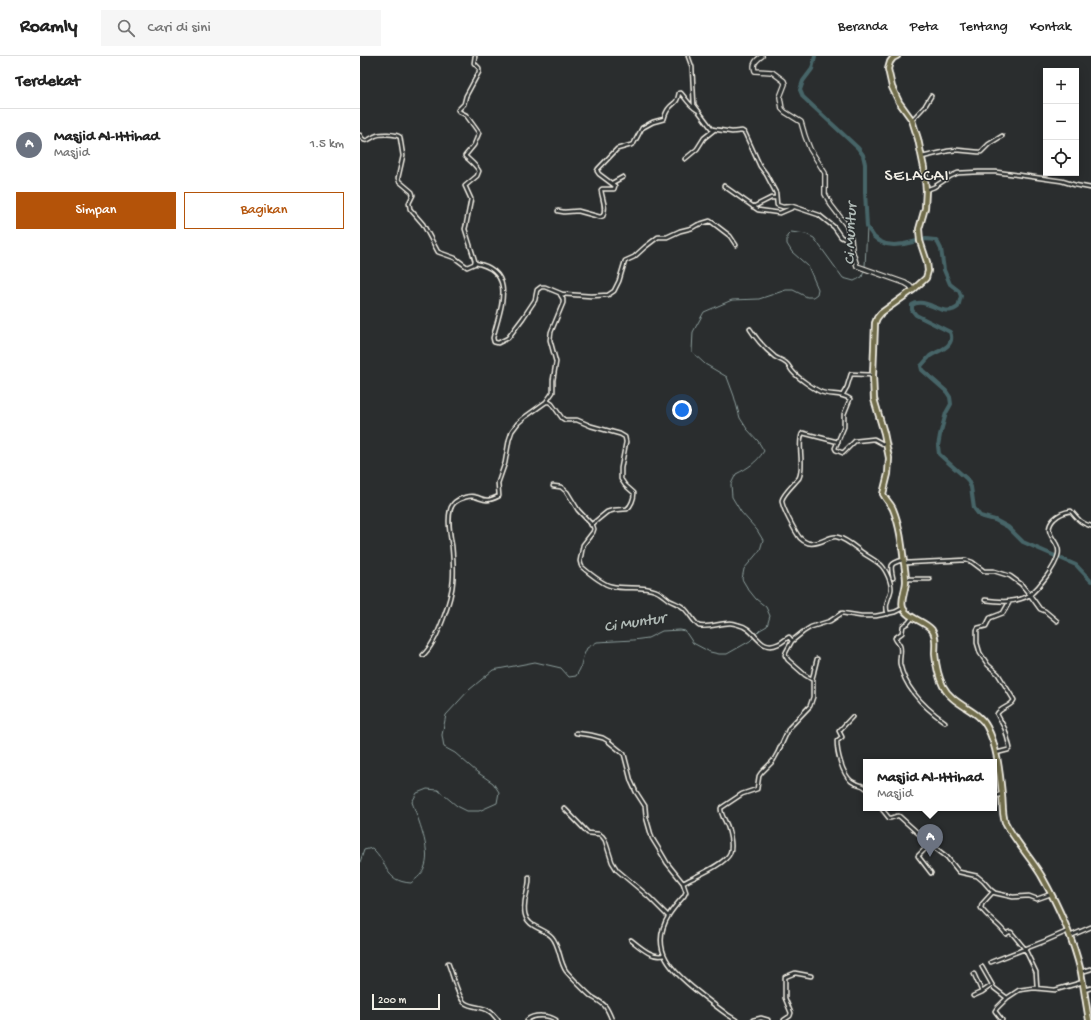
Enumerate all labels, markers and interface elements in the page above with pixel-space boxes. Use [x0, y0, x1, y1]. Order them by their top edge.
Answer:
search box [101, 10, 381, 46]
text: Roamly [20, 16, 77, 39]
icon: search [115, 17, 137, 39]
text: Cari di sini [147, 19, 211, 37]
text: Beranda [838, 19, 888, 36]
text: Peta [910, 19, 938, 36]
text: Tentang [960, 19, 1008, 36]
text: Kontak [1030, 19, 1071, 36]
map controls [1043, 68, 1079, 176]
button: + [1043, 68, 1079, 104]
text: Terdekat [16, 72, 80, 92]
button: − [1043, 104, 1079, 140]
text: Masjid Al-Ittihad [54, 128, 159, 146]
text: A [25, 137, 33, 152]
text: 1.5 km [310, 137, 344, 152]
button: locate [1043, 140, 1079, 176]
text: Masjid [54, 146, 89, 161]
district label: SELACAI [884, 167, 950, 187]
button: Simpan [16, 192, 176, 229]
button: Bagikan [184, 192, 344, 229]
water label: Ci Muntur [841, 199, 863, 265]
your location [672, 400, 692, 420]
water label: Ci Muntur [603, 609, 670, 638]
popup [863, 759, 997, 811]
text: Masjid Al-Ittihad [877, 769, 983, 787]
text: Masjid [877, 787, 913, 802]
pin: A [917, 824, 943, 857]
scale bar [372, 992, 440, 1011]
text: 200 m [378, 995, 406, 1007]

